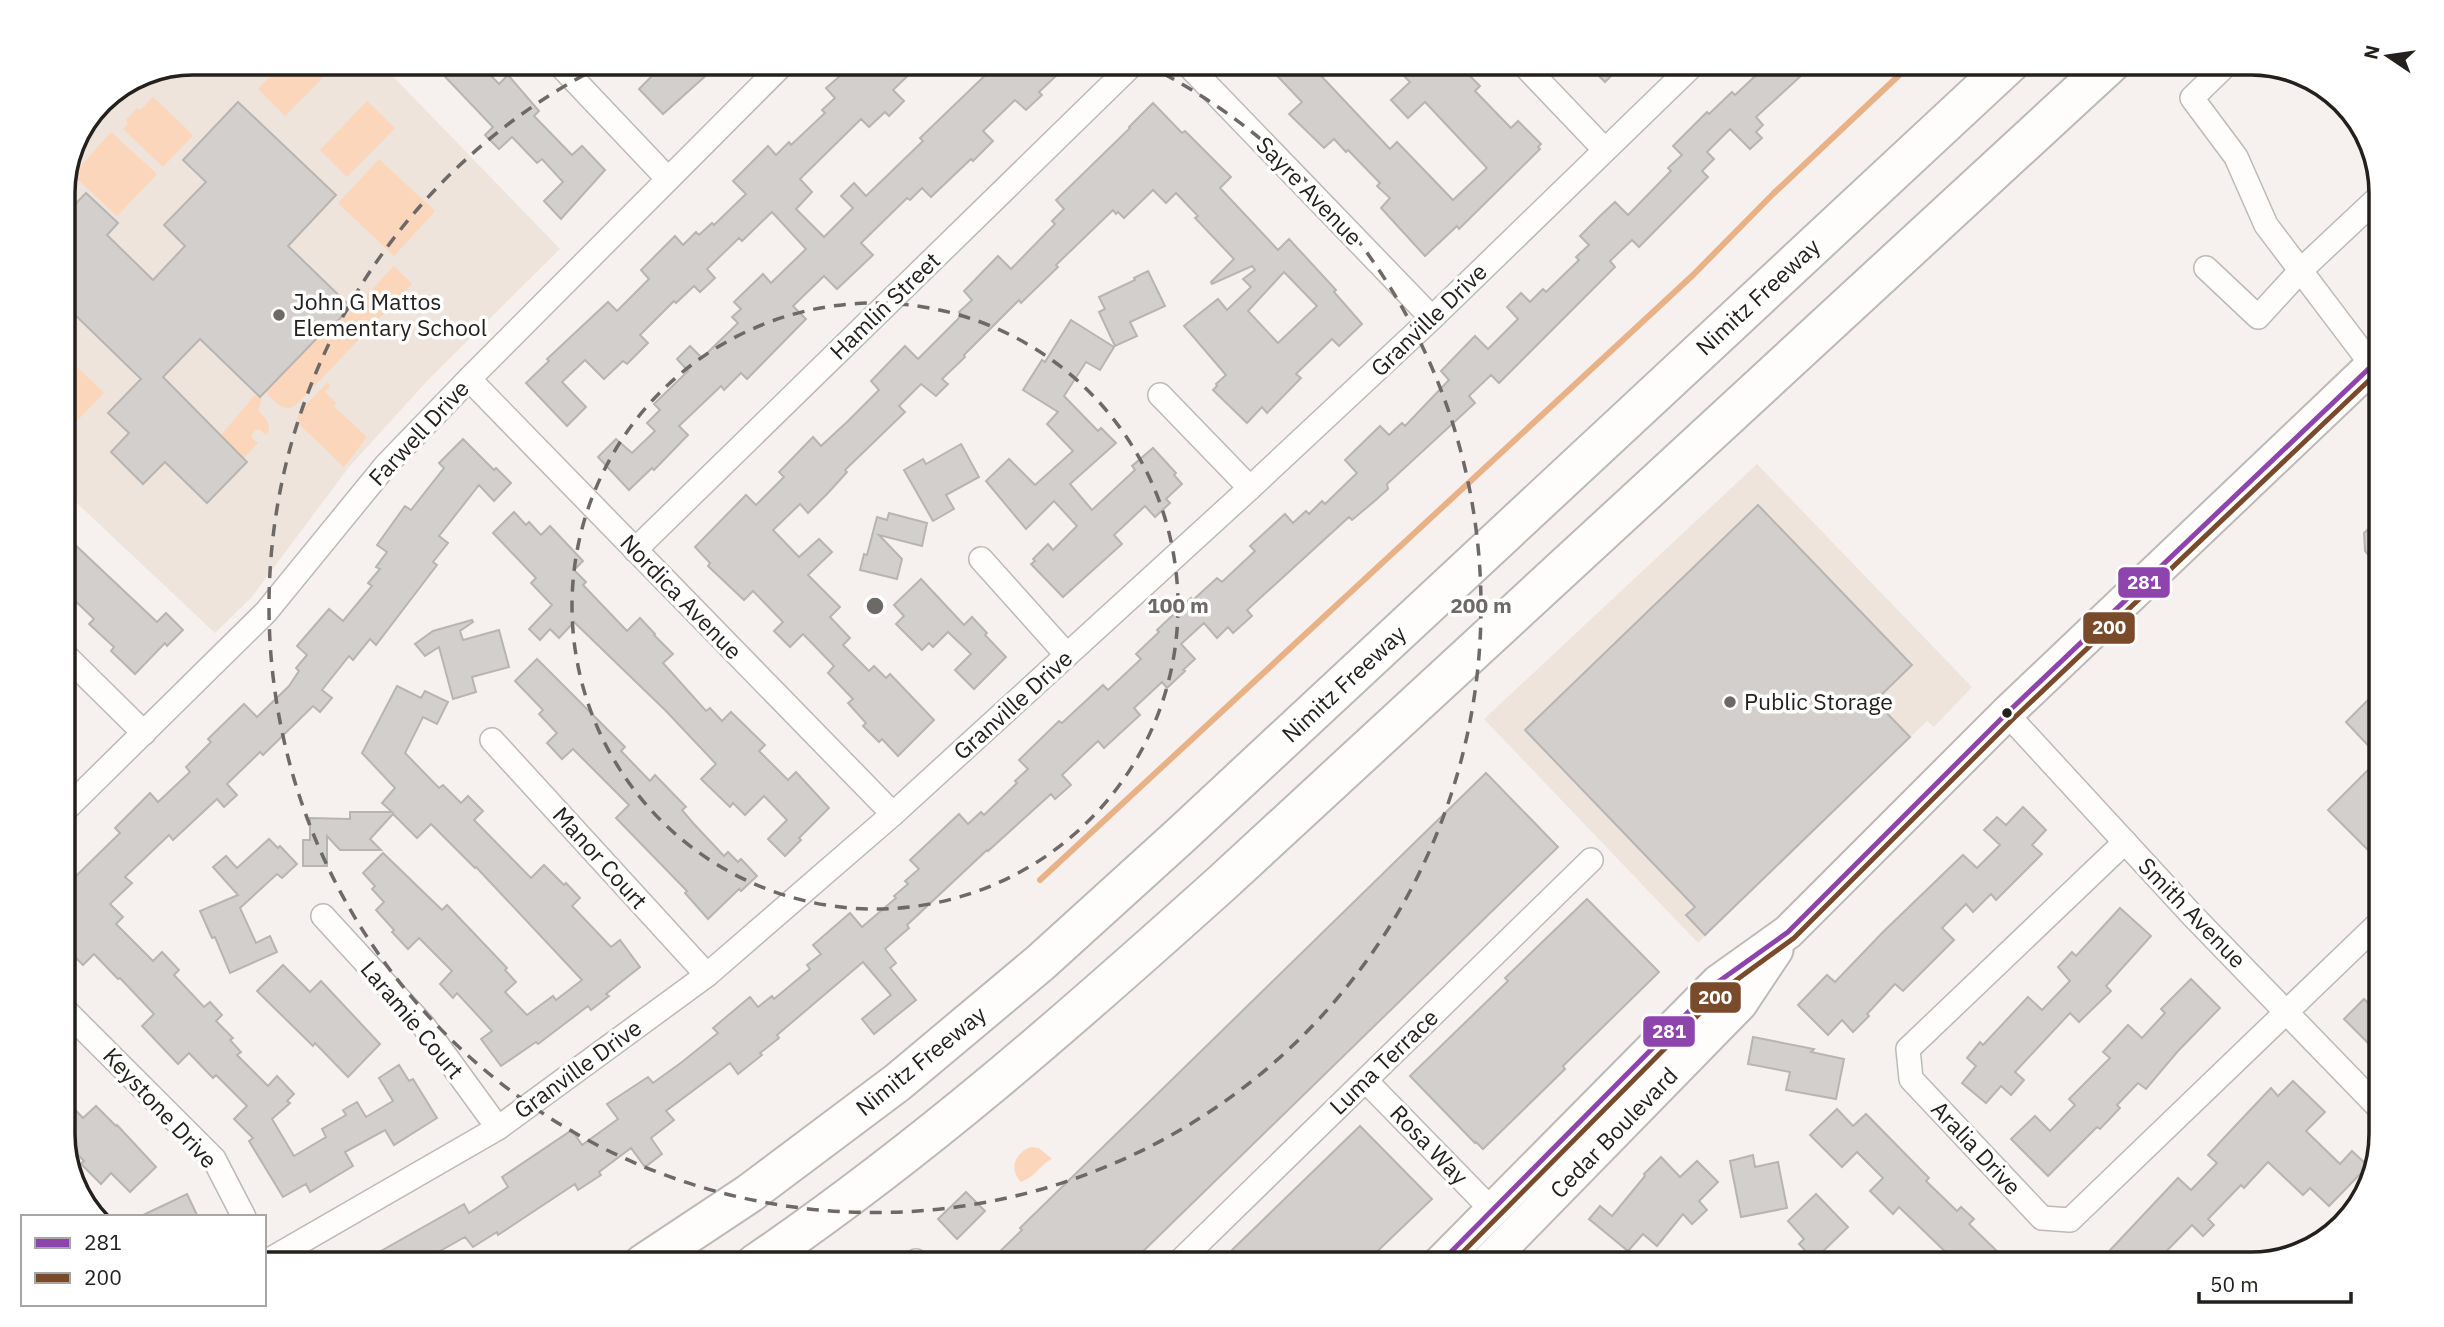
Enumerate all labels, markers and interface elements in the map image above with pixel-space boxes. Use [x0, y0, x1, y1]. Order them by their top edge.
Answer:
north arrow [2353, 21, 2423, 91]
text: N [2358, 43, 2385, 62]
street label: Sayre Avenue [1250, 129, 1369, 251]
street label: Nimitz Freeway [1689, 231, 1826, 361]
street label: Hamlin Street [823, 245, 946, 365]
street label: Granville Drive [1364, 256, 1493, 382]
place label: John G Mattos Elementary School [293, 286, 487, 342]
marker: John G Mattos Elementary School [271, 307, 287, 323]
street label: Farwell Drive [362, 373, 475, 492]
street label: Nordica Avenue [614, 527, 749, 665]
line badge: 281 [2117, 566, 2171, 599]
text: 281 [2127, 570, 2162, 594]
text: 100 m [1147, 591, 1209, 619]
text: 200 m [1450, 591, 1512, 619]
centre of rings [863, 594, 887, 618]
line badge: 200 [2082, 611, 2136, 645]
text: 200 [2092, 615, 2126, 639]
street label: Nimitz Freeway [1275, 618, 1412, 748]
street label: Granville Drive [946, 643, 1078, 766]
place label: Public Storage [1744, 686, 1893, 716]
marker: Public Storage [1722, 694, 1738, 710]
unlabelled marker [2000, 706, 2014, 720]
street label: Manor Court [547, 800, 655, 915]
street label: Smith Avenue [2132, 851, 2253, 974]
street label: Laramie Court [355, 954, 471, 1085]
line badge: 200 [1689, 981, 1742, 1014]
text: 200 [1698, 985, 1732, 1009]
street label: Nimitz Freeway [849, 998, 992, 1122]
street label: Luma Terrace [1323, 1002, 1444, 1121]
street label: Granville Drive [508, 1012, 647, 1125]
line badge: 281 [1642, 1015, 1696, 1048]
text: 281 [1652, 1019, 1687, 1043]
street label: Keystone Drive [97, 1041, 224, 1174]
street label: Cedar Boulevard [1543, 1060, 1684, 1204]
street label: Aralia Drive [1925, 1094, 2028, 1201]
street label: Rosa Way [1384, 1098, 1476, 1191]
legend [21, 1215, 266, 1306]
text: 281 [84, 1228, 122, 1256]
scale bar [2199, 1260, 2351, 1304]
text: 200 [84, 1263, 122, 1291]
text: 50 m [2210, 1270, 2259, 1298]

